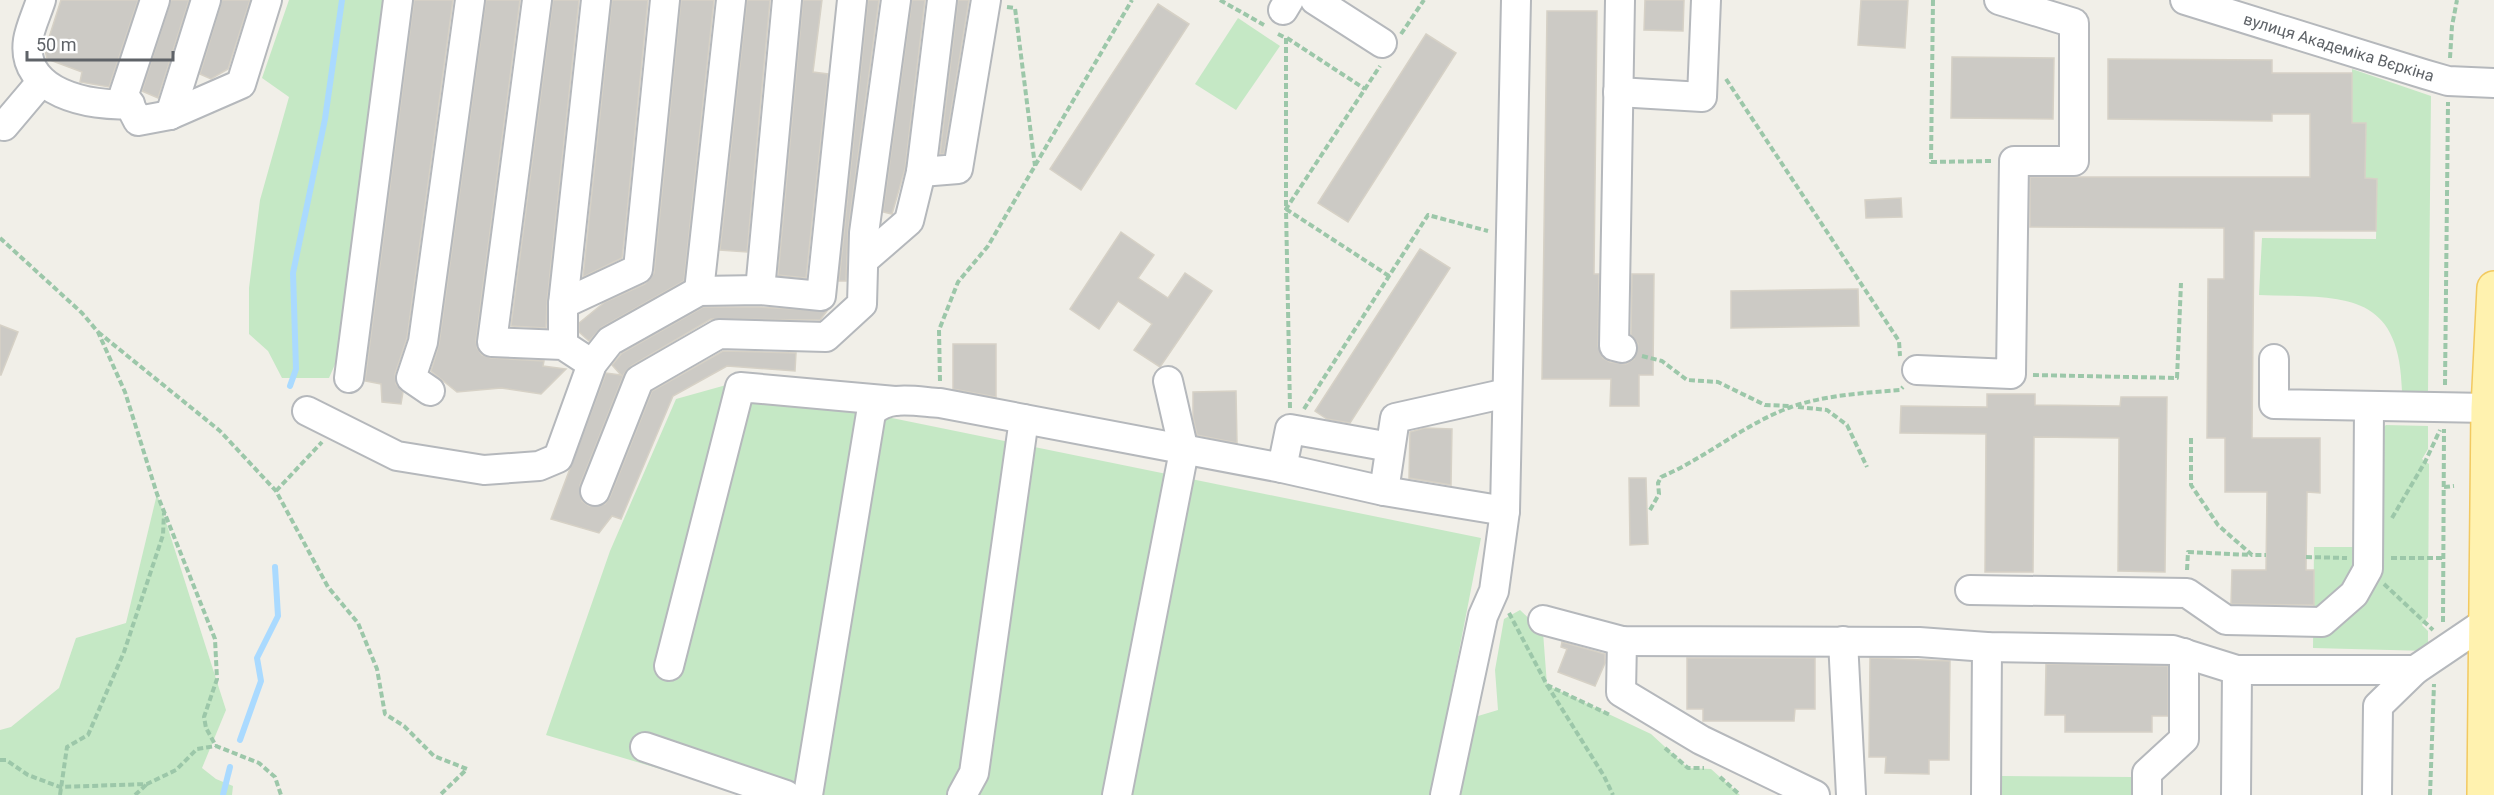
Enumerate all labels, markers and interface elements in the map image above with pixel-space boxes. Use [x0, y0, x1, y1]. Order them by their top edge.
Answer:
street label: вулиця Академіка Вєркіна [2241, 9, 2436, 86]
scale bar [27, 24, 172, 62]
text: 50 m [36, 34, 76, 55]

